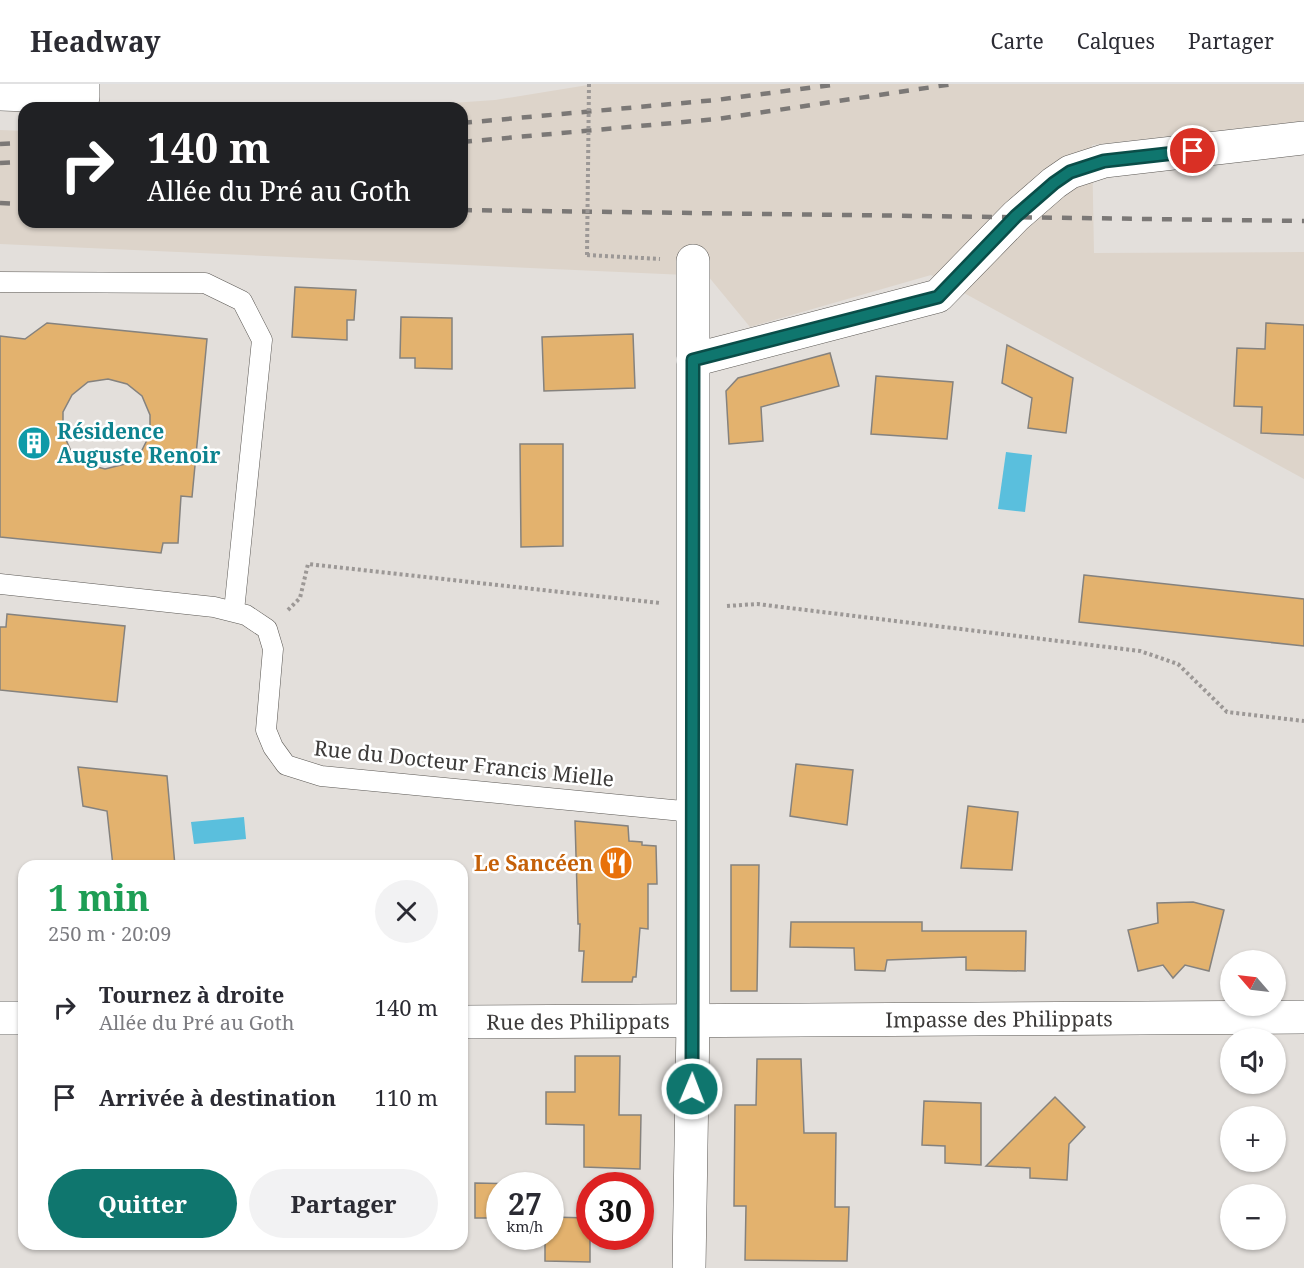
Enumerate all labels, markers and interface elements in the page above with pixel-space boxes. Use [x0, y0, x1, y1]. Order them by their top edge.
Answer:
text: Headway [30, 22, 160, 60]
text: Carte [991, 27, 1044, 55]
text: Calques [1077, 27, 1155, 55]
text: Partager [1188, 27, 1274, 55]
text: 140 m [147, 118, 271, 175]
pin [1167, 125, 1218, 176]
icon: right [48, 126, 126, 204]
icon: arrive [1176, 134, 1209, 167]
text: Allée du Pré au Goth [147, 172, 411, 209]
place label: Résidence Auguste Renoir [57, 417, 221, 469]
building icon: Résidence Auguste Renoir [16, 425, 52, 461]
street label: Rue du Docteur Francis Mielle [313, 733, 615, 793]
restaurant icon: Le Sancéen [598, 845, 634, 881]
place label: Le Sancéen [474, 849, 593, 877]
text: 1 min [48, 873, 150, 922]
button: close [375, 880, 438, 943]
text: 250 m · 20:09 [48, 920, 171, 947]
north arrow [1220, 950, 1286, 1016]
map controls [1220, 950, 1286, 1250]
text: Tournez à droite [99, 979, 284, 1009]
icon: right [48, 991, 81, 1024]
text: 140 m [375, 992, 438, 1022]
street label: Impasse des Philippats [885, 1004, 1113, 1033]
street label: Rue des Philippats [486, 1007, 670, 1036]
text: Allée du Pré au Goth [99, 1009, 294, 1036]
button: sound [1220, 1028, 1286, 1094]
position arrow [660, 1057, 724, 1121]
icon: arrive [48, 1081, 81, 1114]
text: Arrivée à destination [99, 1082, 336, 1112]
text: 110 m [375, 1082, 438, 1112]
button: + [1220, 1106, 1286, 1172]
button: Quitter [48, 1169, 237, 1238]
button: Partager [249, 1169, 438, 1238]
speed limit sign: 30 [576, 1172, 654, 1250]
text: 27 [508, 1183, 542, 1224]
button: − [1220, 1184, 1286, 1250]
text: km/h [507, 1216, 543, 1236]

